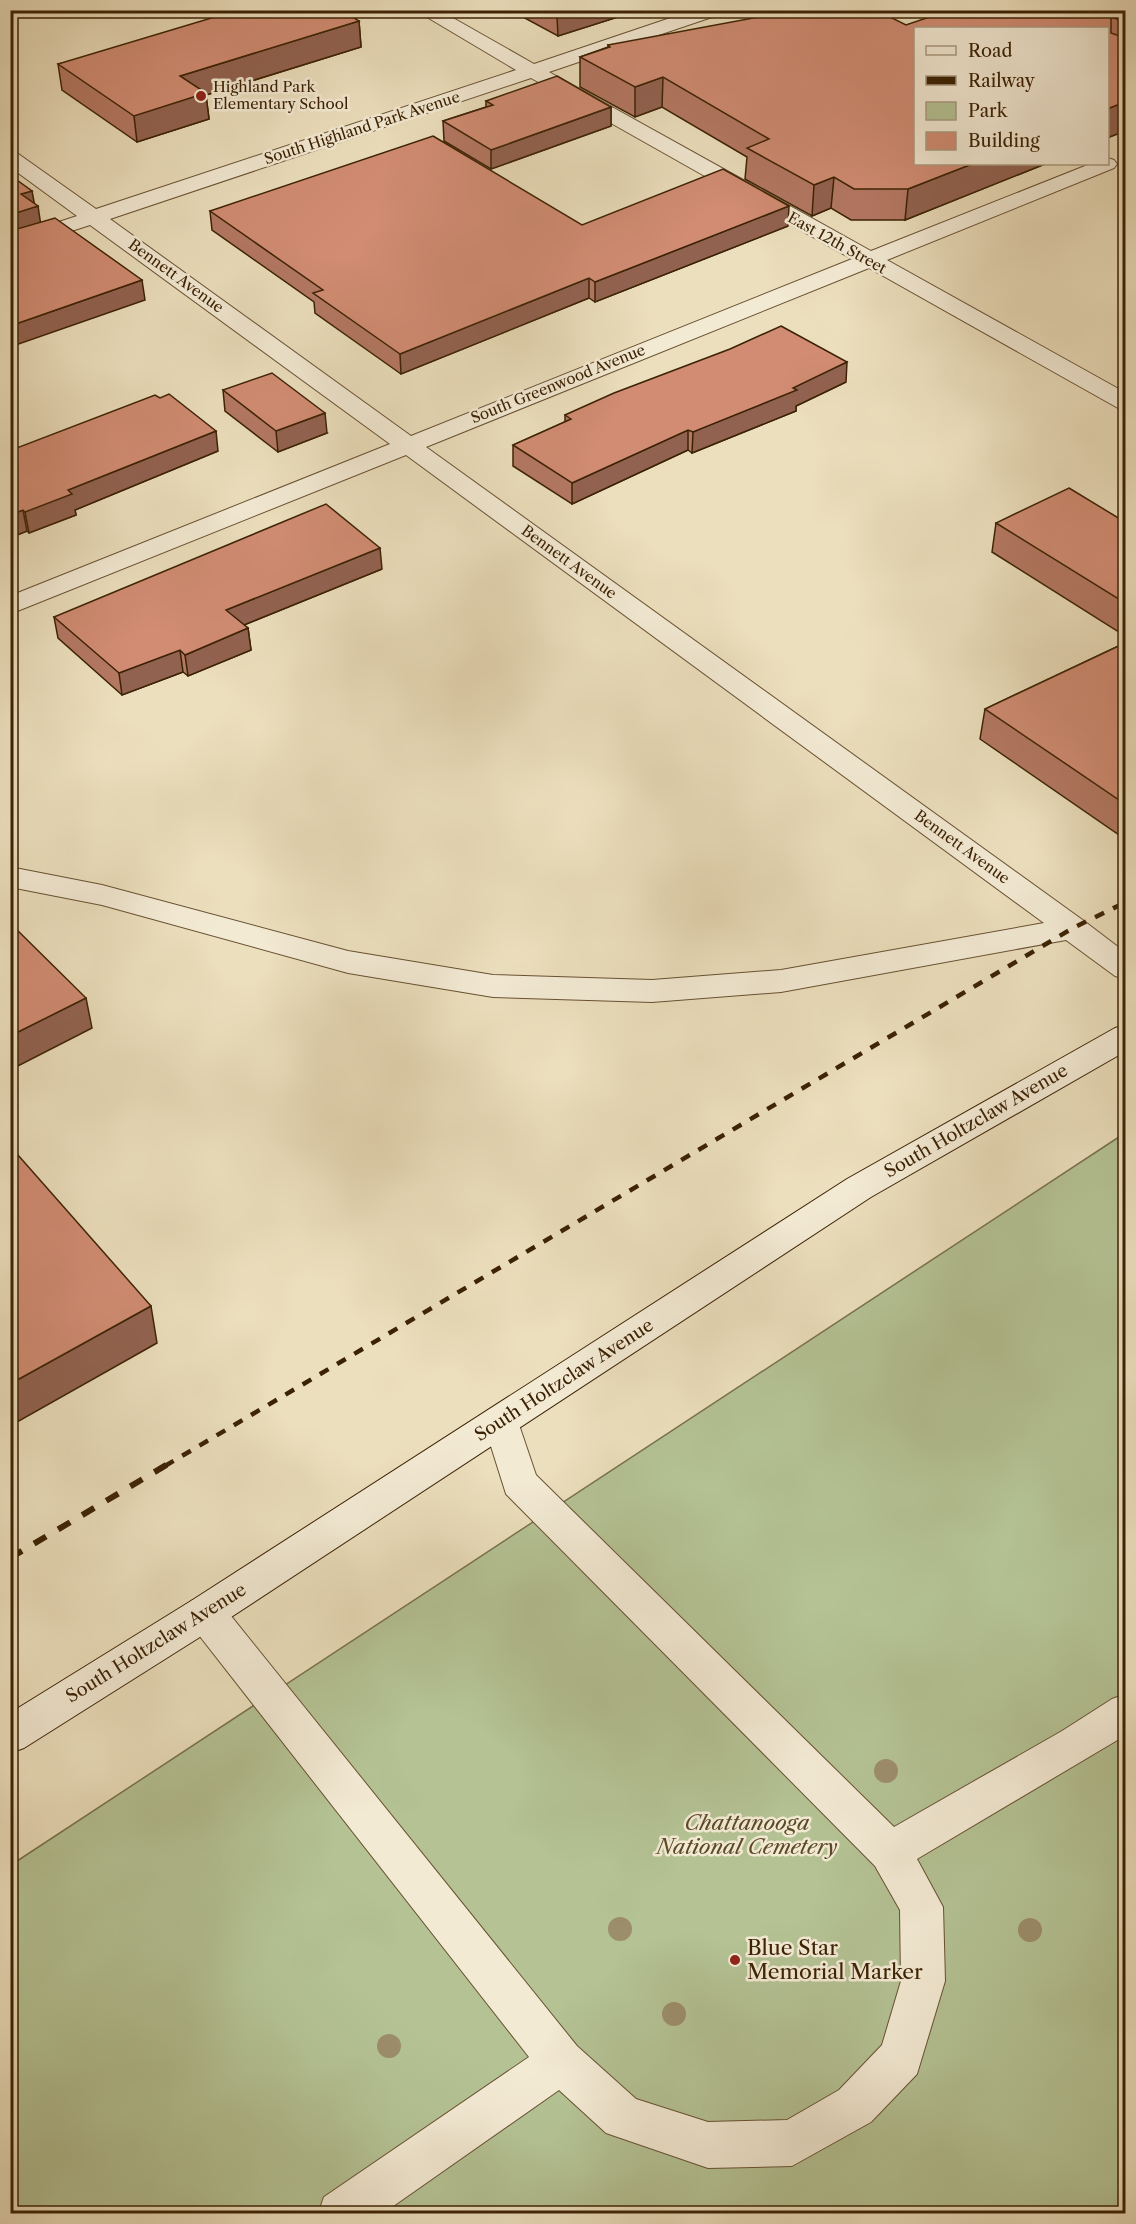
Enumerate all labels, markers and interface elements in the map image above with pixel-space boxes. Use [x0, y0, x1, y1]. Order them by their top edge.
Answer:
legend [914, 27, 1109, 165]
text: Road [968, 40, 1013, 62]
text: Railway [968, 70, 1036, 92]
place label: Highland Park Elementary School [213, 77, 349, 113]
street label: South Highland Park Avenue [262, 87, 462, 168]
marker: Highland Park Elementary School [194, 89, 208, 103]
text: Park [968, 100, 1009, 122]
text: Building [968, 130, 1040, 152]
street label: East 12th Street [784, 208, 891, 278]
street label: Bennett Avenue [125, 235, 228, 317]
street label: South Greenwood Avenue [468, 340, 648, 427]
street label: Bennett Avenue [518, 521, 621, 603]
street label: Bennett Avenue [911, 806, 1014, 888]
street label: South Holtzclaw Avenue [880, 1059, 1072, 1183]
street label: South Holtzclaw Avenue [471, 1314, 657, 1446]
street label: South Holtzclaw Avenue [62, 1578, 250, 1708]
park label: Chattanooga National Cemetery [654, 1810, 838, 1859]
place label: Blue Star Memorial Marker [747, 1935, 923, 1984]
marker: Blue Star Memorial Marker [728, 1953, 742, 1967]

